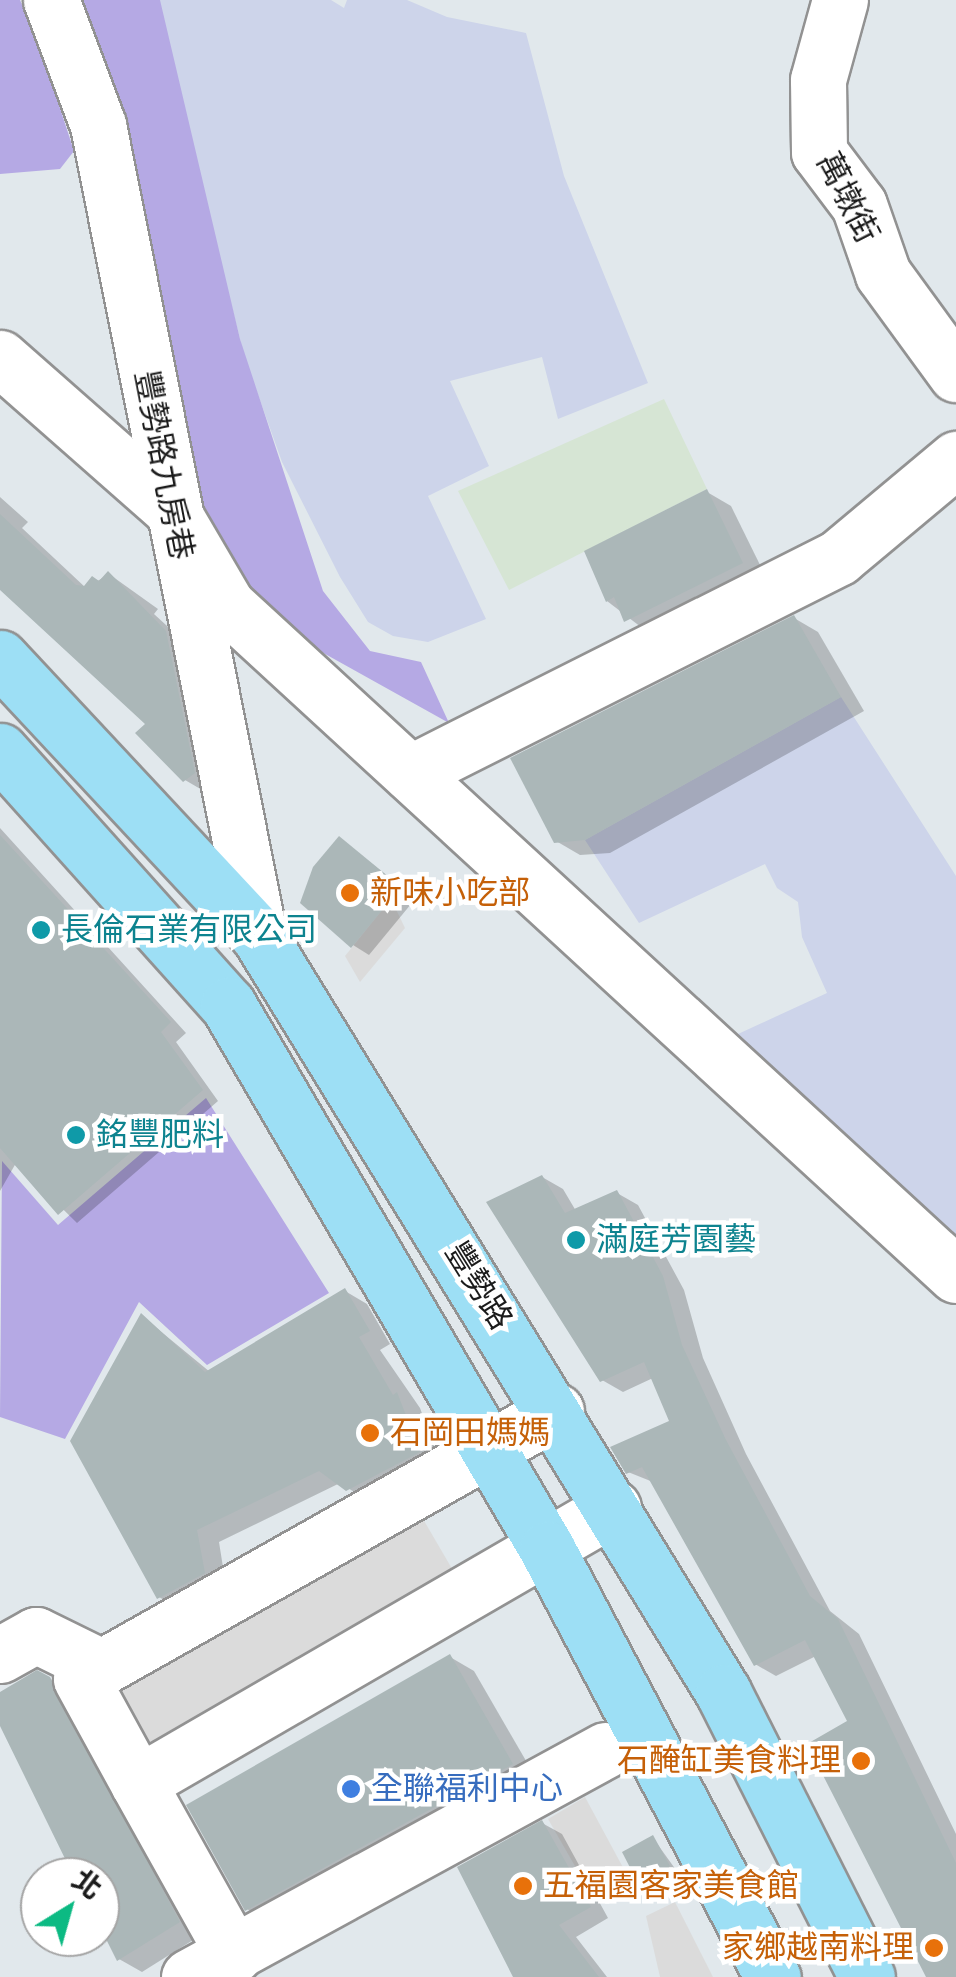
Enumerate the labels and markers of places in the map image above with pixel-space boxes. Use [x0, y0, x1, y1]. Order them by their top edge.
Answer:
place label: 新味小吃部 [370, 874, 530, 912]
marker: 新味小吃部 [339, 882, 361, 904]
place label: 長倫石業有限公司 [61, 911, 317, 949]
marker: 長倫石業有限公司 [30, 919, 52, 941]
place label: 銘豐肥料 [96, 1116, 224, 1154]
marker: 銘豐肥料 [65, 1124, 87, 1146]
place label: 滿庭芳園藝 [596, 1221, 756, 1259]
marker: 滿庭芳園藝 [565, 1229, 587, 1251]
place label: 石岡田媽媽 [390, 1414, 550, 1452]
marker: 石岡田媽媽 [359, 1422, 381, 1444]
place label: 石醃缸美食料理 [617, 1742, 841, 1780]
marker: 石醃缸美食料理 [850, 1750, 872, 1772]
place label: 全聯福利中心 [371, 1770, 563, 1808]
marker: 全聯福利中心 [340, 1778, 362, 1800]
place label: 五福園客家美食館 [543, 1867, 799, 1905]
marker: 五福園客家美食館 [512, 1875, 534, 1897]
place label: 家鄉越南料理 [722, 1929, 914, 1967]
marker: 家鄉越南料理 [923, 1937, 945, 1959]

